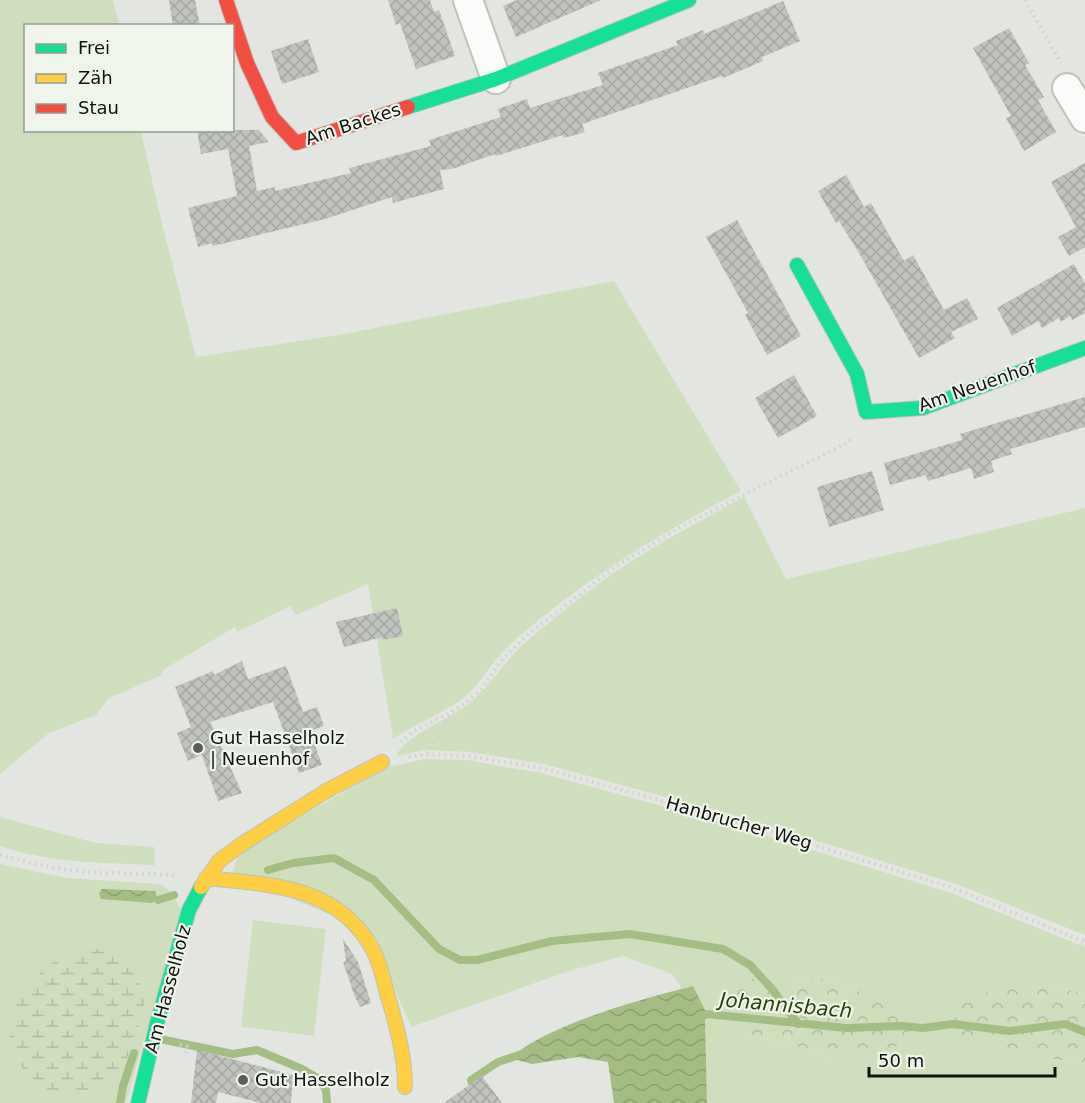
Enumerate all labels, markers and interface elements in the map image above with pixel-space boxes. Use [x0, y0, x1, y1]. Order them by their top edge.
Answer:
legend [24, 24, 234, 132]
text: Frei [78, 37, 110, 58]
text: Zäh [78, 67, 113, 88]
text: Stau [78, 97, 119, 118]
street label: Am Backes [302, 98, 403, 149]
street label: Am Neuenhof [915, 355, 1039, 415]
place label: Gut Hasselholz | Neuenhof [210, 727, 344, 769]
marker: Gut Hasselholz | Neuenhof [191, 741, 205, 755]
street label: Hanbrucher Weg [664, 792, 815, 853]
street label: Am Hasselholz [140, 922, 195, 1055]
water label: Johannisbach [715, 987, 853, 1023]
scale bar [869, 1040, 1055, 1078]
text: 50 m [878, 1050, 924, 1071]
place label: Gut Hasselholz [255, 1069, 389, 1090]
marker: Gut Hasselholz [236, 1073, 250, 1087]

